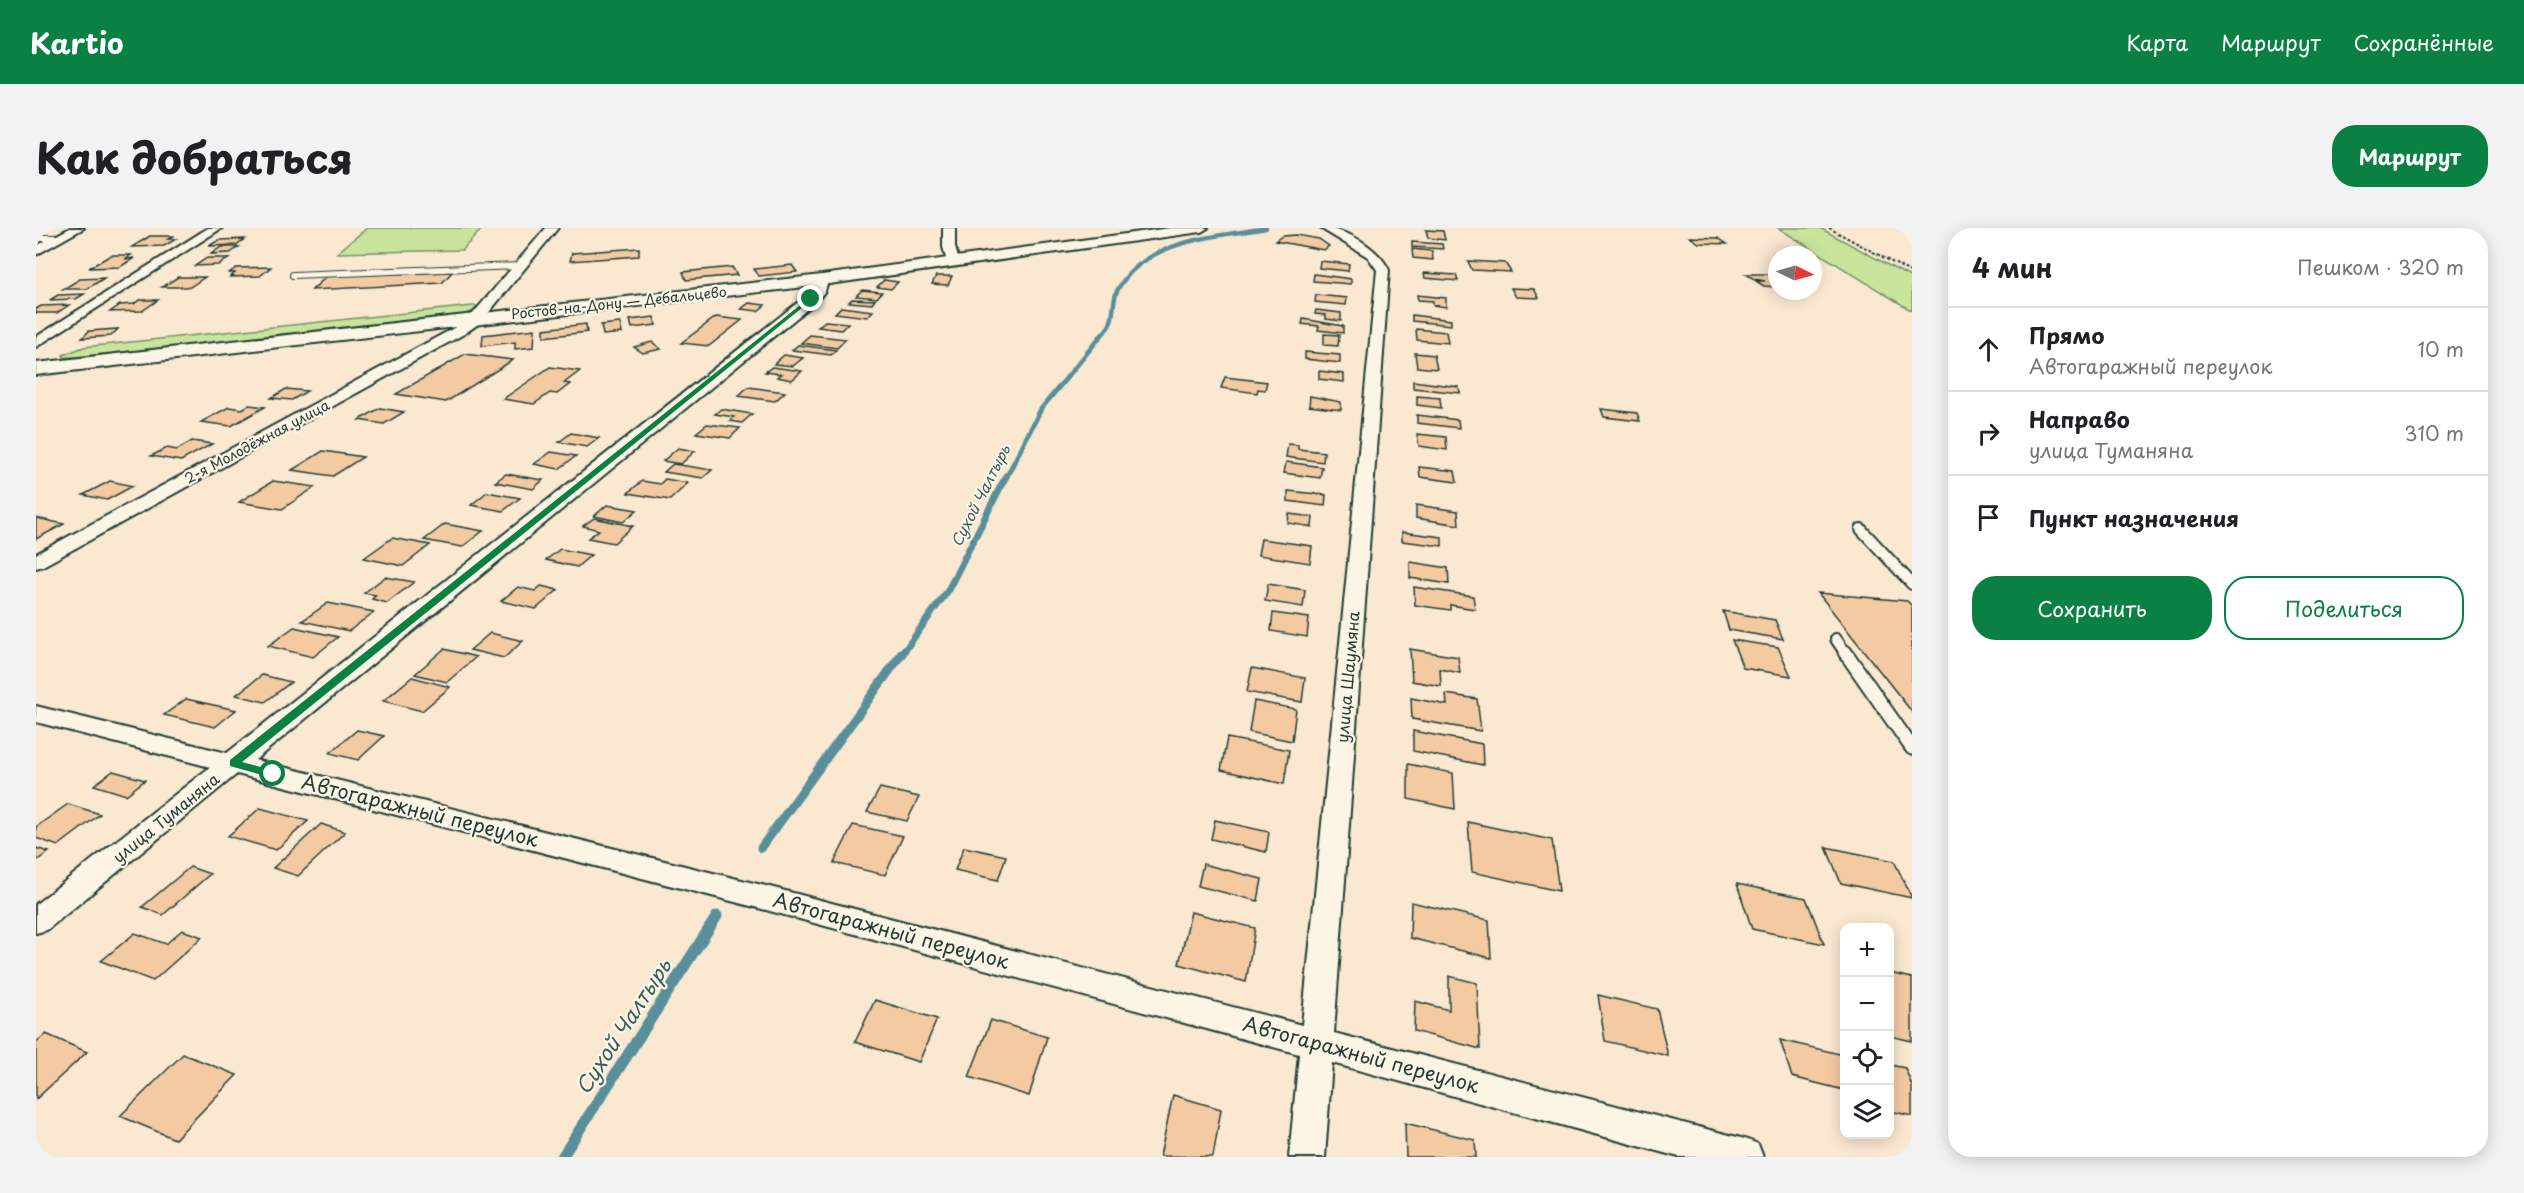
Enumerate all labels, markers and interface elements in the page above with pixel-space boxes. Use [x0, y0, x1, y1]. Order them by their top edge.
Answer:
text: Kartio [30, 21, 124, 64]
text: Карта [2127, 26, 2188, 58]
text: Маршрут [2221, 26, 2321, 58]
text: Сохранённые [2354, 26, 2494, 58]
text: Как добраться [36, 125, 353, 188]
button: Маршрут [2332, 125, 2488, 187]
north arrow [1768, 246, 1822, 300]
text: 4 мин [1972, 248, 2053, 287]
text: Пешком · 320 m [2297, 252, 2464, 282]
street label: Ростов-на-Дону — Дебальцево [510, 281, 728, 324]
route end [797, 285, 823, 311]
text: Прямо [2029, 318, 2104, 351]
icon: ahead [1972, 333, 2005, 366]
text: 10 m [2417, 334, 2464, 364]
text: Автогаражный переулок [2029, 351, 2272, 381]
street label: 2-я Молодёжная улица [180, 394, 333, 489]
text: Направо [2029, 402, 2130, 435]
icon: right [1972, 417, 2005, 450]
text: 310 m [2404, 418, 2464, 448]
text: улица Туманяна [2029, 435, 2193, 465]
water label: Сухой Чалтырь [944, 439, 1016, 550]
icon: arrive [1972, 501, 2005, 534]
text: Пункт назначения [2029, 501, 2239, 534]
button: Сохранить [1972, 576, 2212, 640]
button: Поделиться [2224, 576, 2464, 640]
street label: улица Шаумяна [1329, 610, 1365, 744]
route start [259, 760, 285, 786]
street label: Автогаражный переулок [299, 766, 542, 854]
street label: улица Туманяна [107, 767, 224, 868]
street label: Автогаражный переулок [770, 884, 1013, 976]
map controls [1840, 923, 1894, 1139]
button: + [1840, 923, 1894, 977]
water label: Сухой Чалтырь [566, 951, 679, 1100]
button: − [1840, 977, 1894, 1031]
street label: Автогаражный переулок [1240, 1008, 1483, 1100]
button: locate [1840, 1031, 1894, 1085]
button: layers [1840, 1085, 1894, 1139]

